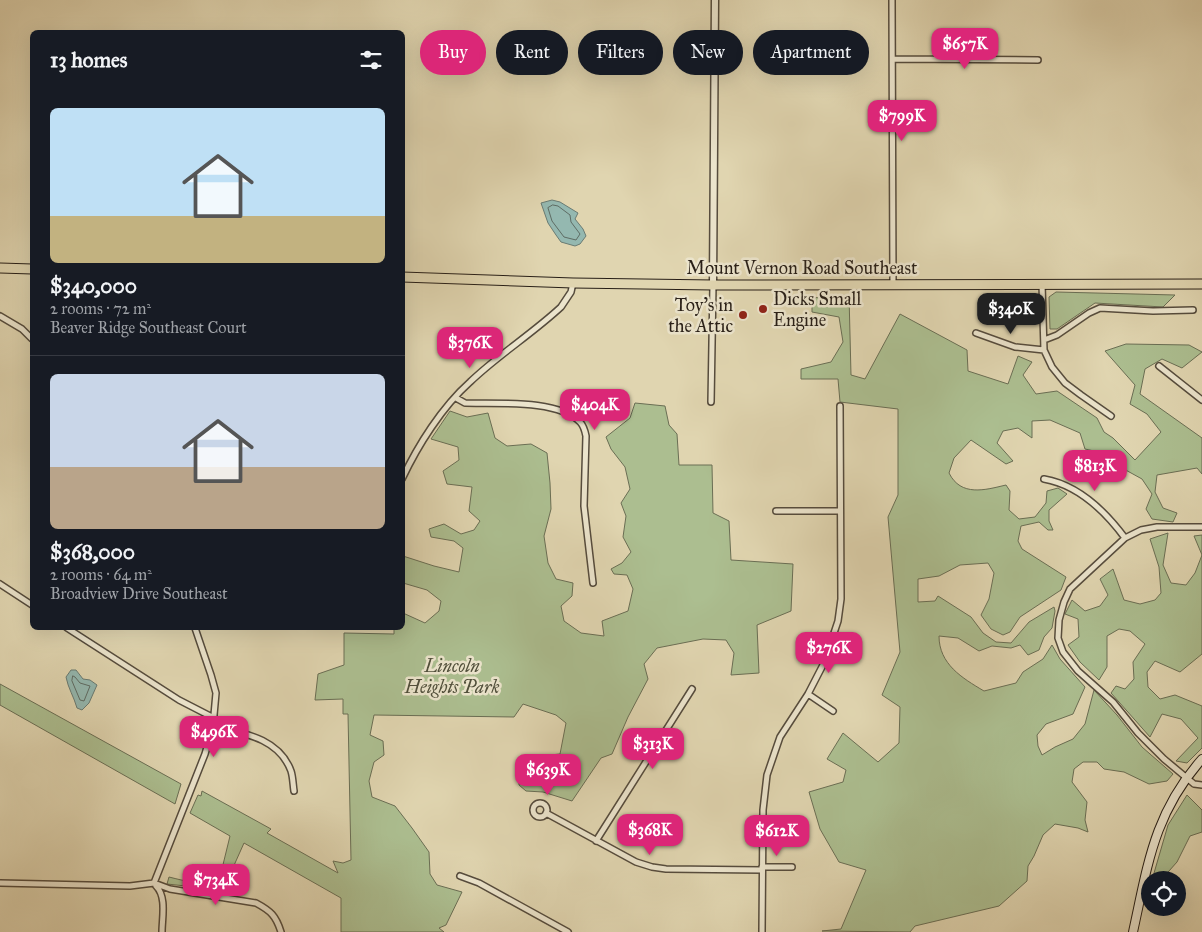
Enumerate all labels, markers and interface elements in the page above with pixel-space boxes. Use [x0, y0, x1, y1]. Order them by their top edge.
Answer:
pin: $657K [930, 28, 1000, 70]
chip: Buy [420, 30, 486, 75]
chip: Rent [496, 30, 568, 75]
chip: Filters [578, 30, 663, 75]
chip: New [673, 30, 743, 75]
chip: Apartment [753, 30, 869, 75]
text: $657K [942, 34, 988, 53]
icon: filters [357, 46, 385, 74]
text: 13 homes [50, 47, 127, 73]
pin: $799K [867, 100, 937, 142]
text: $799K [879, 106, 925, 125]
icon: home [173, 141, 263, 231]
street label: Mount Vernon Road Southeast [687, 257, 918, 279]
text: $340,000 [50, 273, 137, 299]
place label: Dicks Small Engine [773, 288, 861, 332]
pin: $340K [976, 292, 1046, 335]
place label: Toy's in the Attic [668, 294, 733, 337]
text: 2 rooms · 72 m² [50, 299, 151, 318]
text: $340K [988, 299, 1034, 318]
marker: Dicks Small Engine [757, 303, 769, 315]
marker: Toy's in the Attic [737, 309, 749, 321]
text: Beaver Ridge Southeast Court [50, 318, 247, 337]
pin: $376K [435, 326, 505, 369]
text: $376K [448, 333, 492, 352]
pin: $404K [560, 388, 630, 431]
text: $404K [571, 395, 619, 414]
icon: home [173, 406, 263, 496]
pin: $813K [1060, 450, 1130, 492]
text: $813K [1074, 456, 1116, 475]
text: $368,000 [50, 539, 135, 565]
text: 2 rooms · 64 m² [50, 565, 152, 584]
text: Broadview Drive Southeast [50, 584, 228, 603]
pin: $276K [794, 632, 864, 674]
text: $276K [806, 638, 852, 657]
park label: Lincoln Heights Park [404, 655, 499, 698]
pin: $496K [179, 716, 249, 758]
text: $496K [191, 722, 237, 741]
pin: $313K [618, 728, 688, 770]
text: $313K [633, 734, 673, 753]
pin: $639K [513, 754, 583, 796]
text: $639K [526, 760, 570, 779]
pin: $368K [615, 814, 685, 856]
pin: $612K [742, 814, 812, 857]
text: $368K [628, 820, 672, 839]
text: $612K [755, 821, 799, 840]
pin: $734K [181, 864, 251, 906]
text: $734K [194, 870, 238, 889]
map controls [1141, 871, 1186, 916]
button: locate [1141, 871, 1186, 916]

